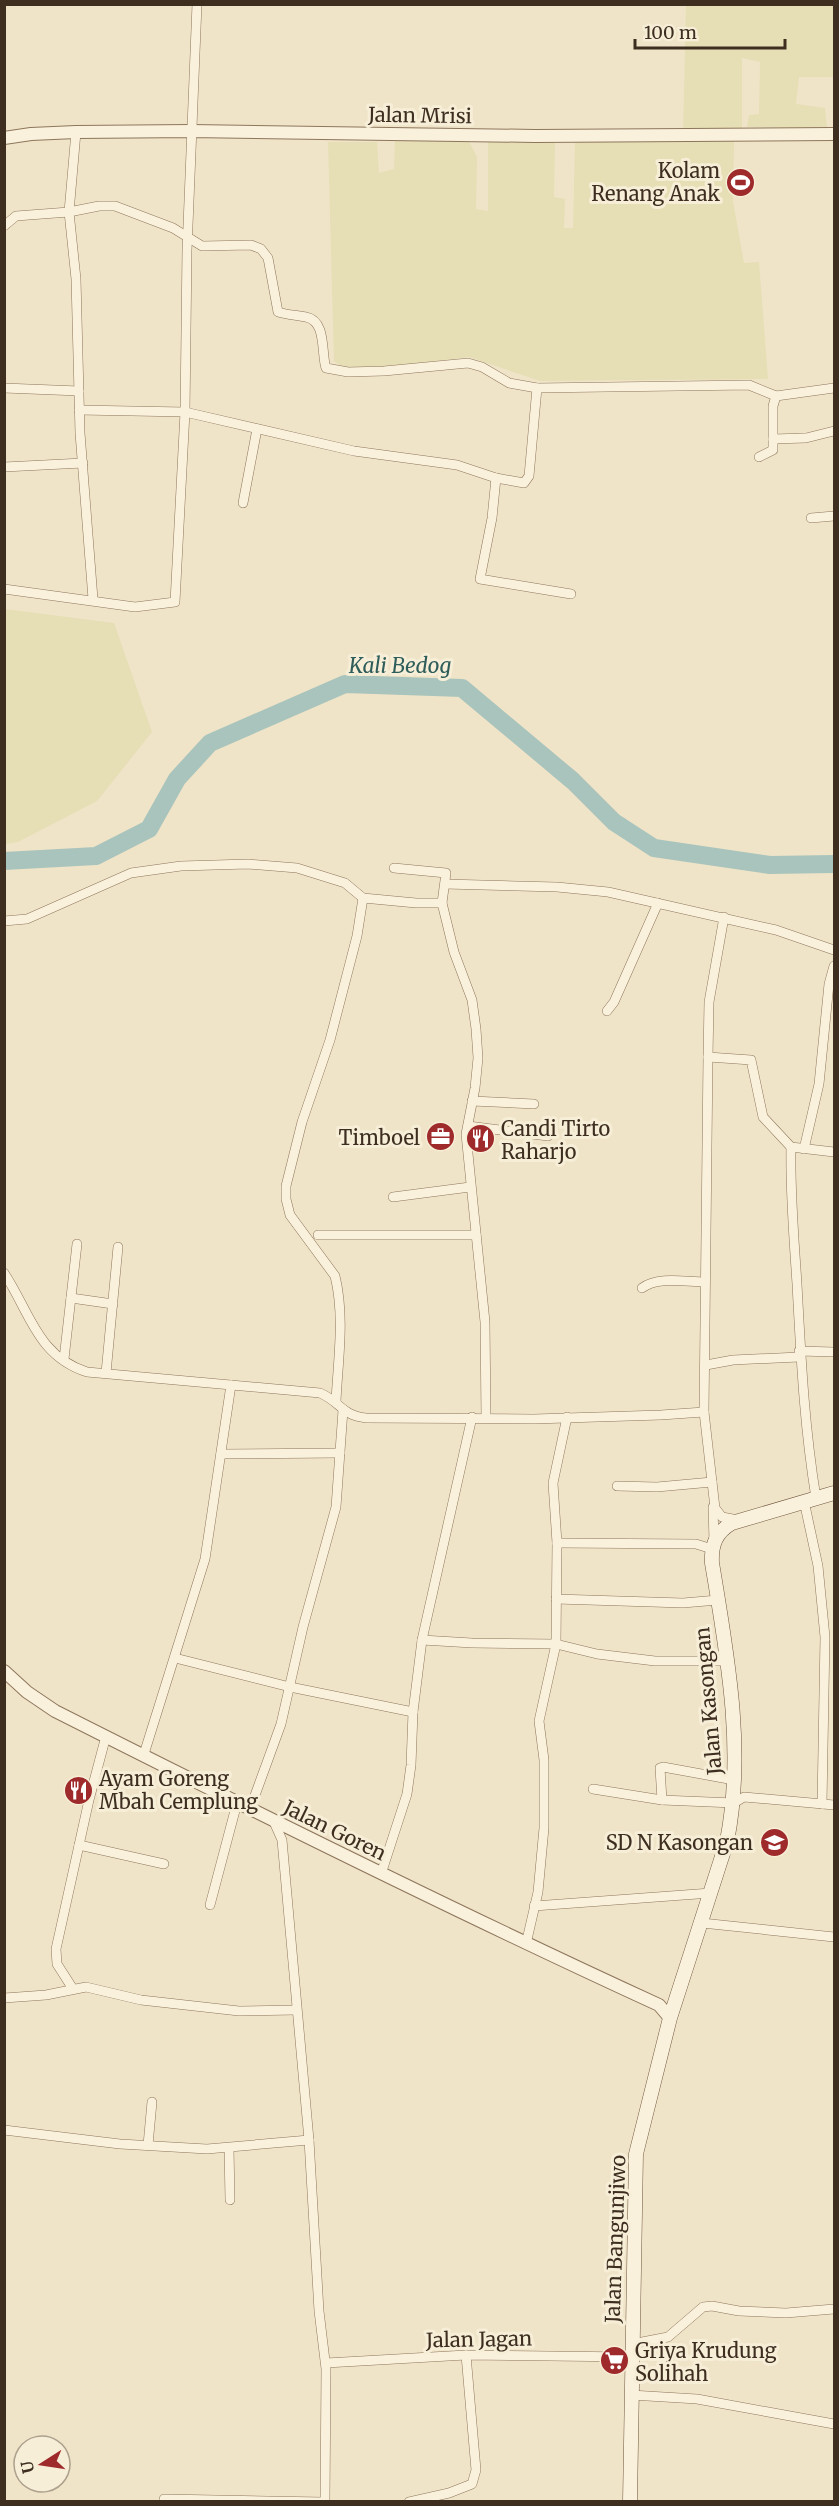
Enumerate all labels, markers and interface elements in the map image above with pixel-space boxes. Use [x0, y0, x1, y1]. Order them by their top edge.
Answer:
scale bar [635, 12, 785, 50]
text: 100 m [644, 21, 697, 44]
street label: Jalan Mrisi [367, 102, 472, 128]
place label: Kolam Renang Anak [591, 158, 720, 206]
sports icon: Kolam Renang Anak [725, 166, 757, 198]
water label: Kali Bedog [348, 652, 451, 679]
place label: Candi Tirto Raharjo [501, 1116, 610, 1164]
office icon: Timboel [425, 1121, 457, 1153]
restaurant icon: Candi Tirto Raharjo [464, 1123, 496, 1155]
place label: Timboel [339, 1125, 420, 1150]
street label: Jalan Kasongan [689, 1626, 727, 1777]
place label: Ayam Goreng Mbah Cemplung [98, 1766, 258, 1814]
restaurant icon: Ayam Goreng Mbah Cemplung [62, 1774, 94, 1806]
street label: Jalan Goren [279, 1794, 391, 1866]
school or university icon: SD N Kasongan [758, 1826, 790, 1858]
place label: SD N Kasongan [606, 1830, 753, 1855]
street label: Jalan Bangunjiwo [600, 2154, 630, 2325]
street label: Jalan Jagan [425, 2326, 532, 2352]
place label: Griya Krudung Solihah [635, 2338, 777, 2386]
supermarket icon: Griya Krudung Solihah [598, 2345, 630, 2377]
north arrow [12, 2434, 72, 2494]
text: U [16, 2459, 38, 2475]

